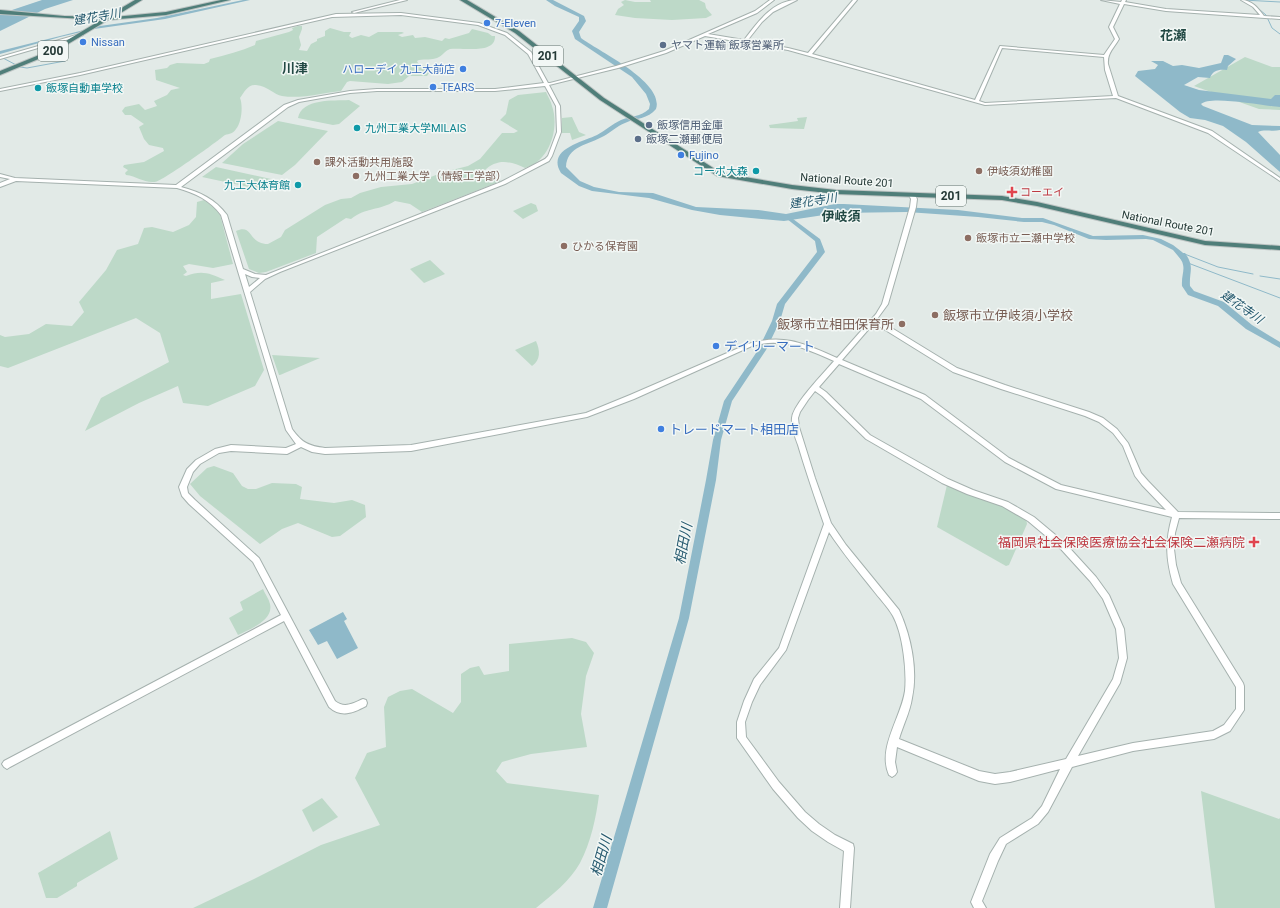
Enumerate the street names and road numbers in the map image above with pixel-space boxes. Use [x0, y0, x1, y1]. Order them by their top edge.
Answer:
road number: 200 [38, 41, 68, 61]
road number: 201 [533, 46, 563, 66]
street label: National Route 201 [800, 171, 894, 190]
road number: 201 [936, 186, 966, 206]
street label: National Route 201 [1121, 208, 1215, 239]

